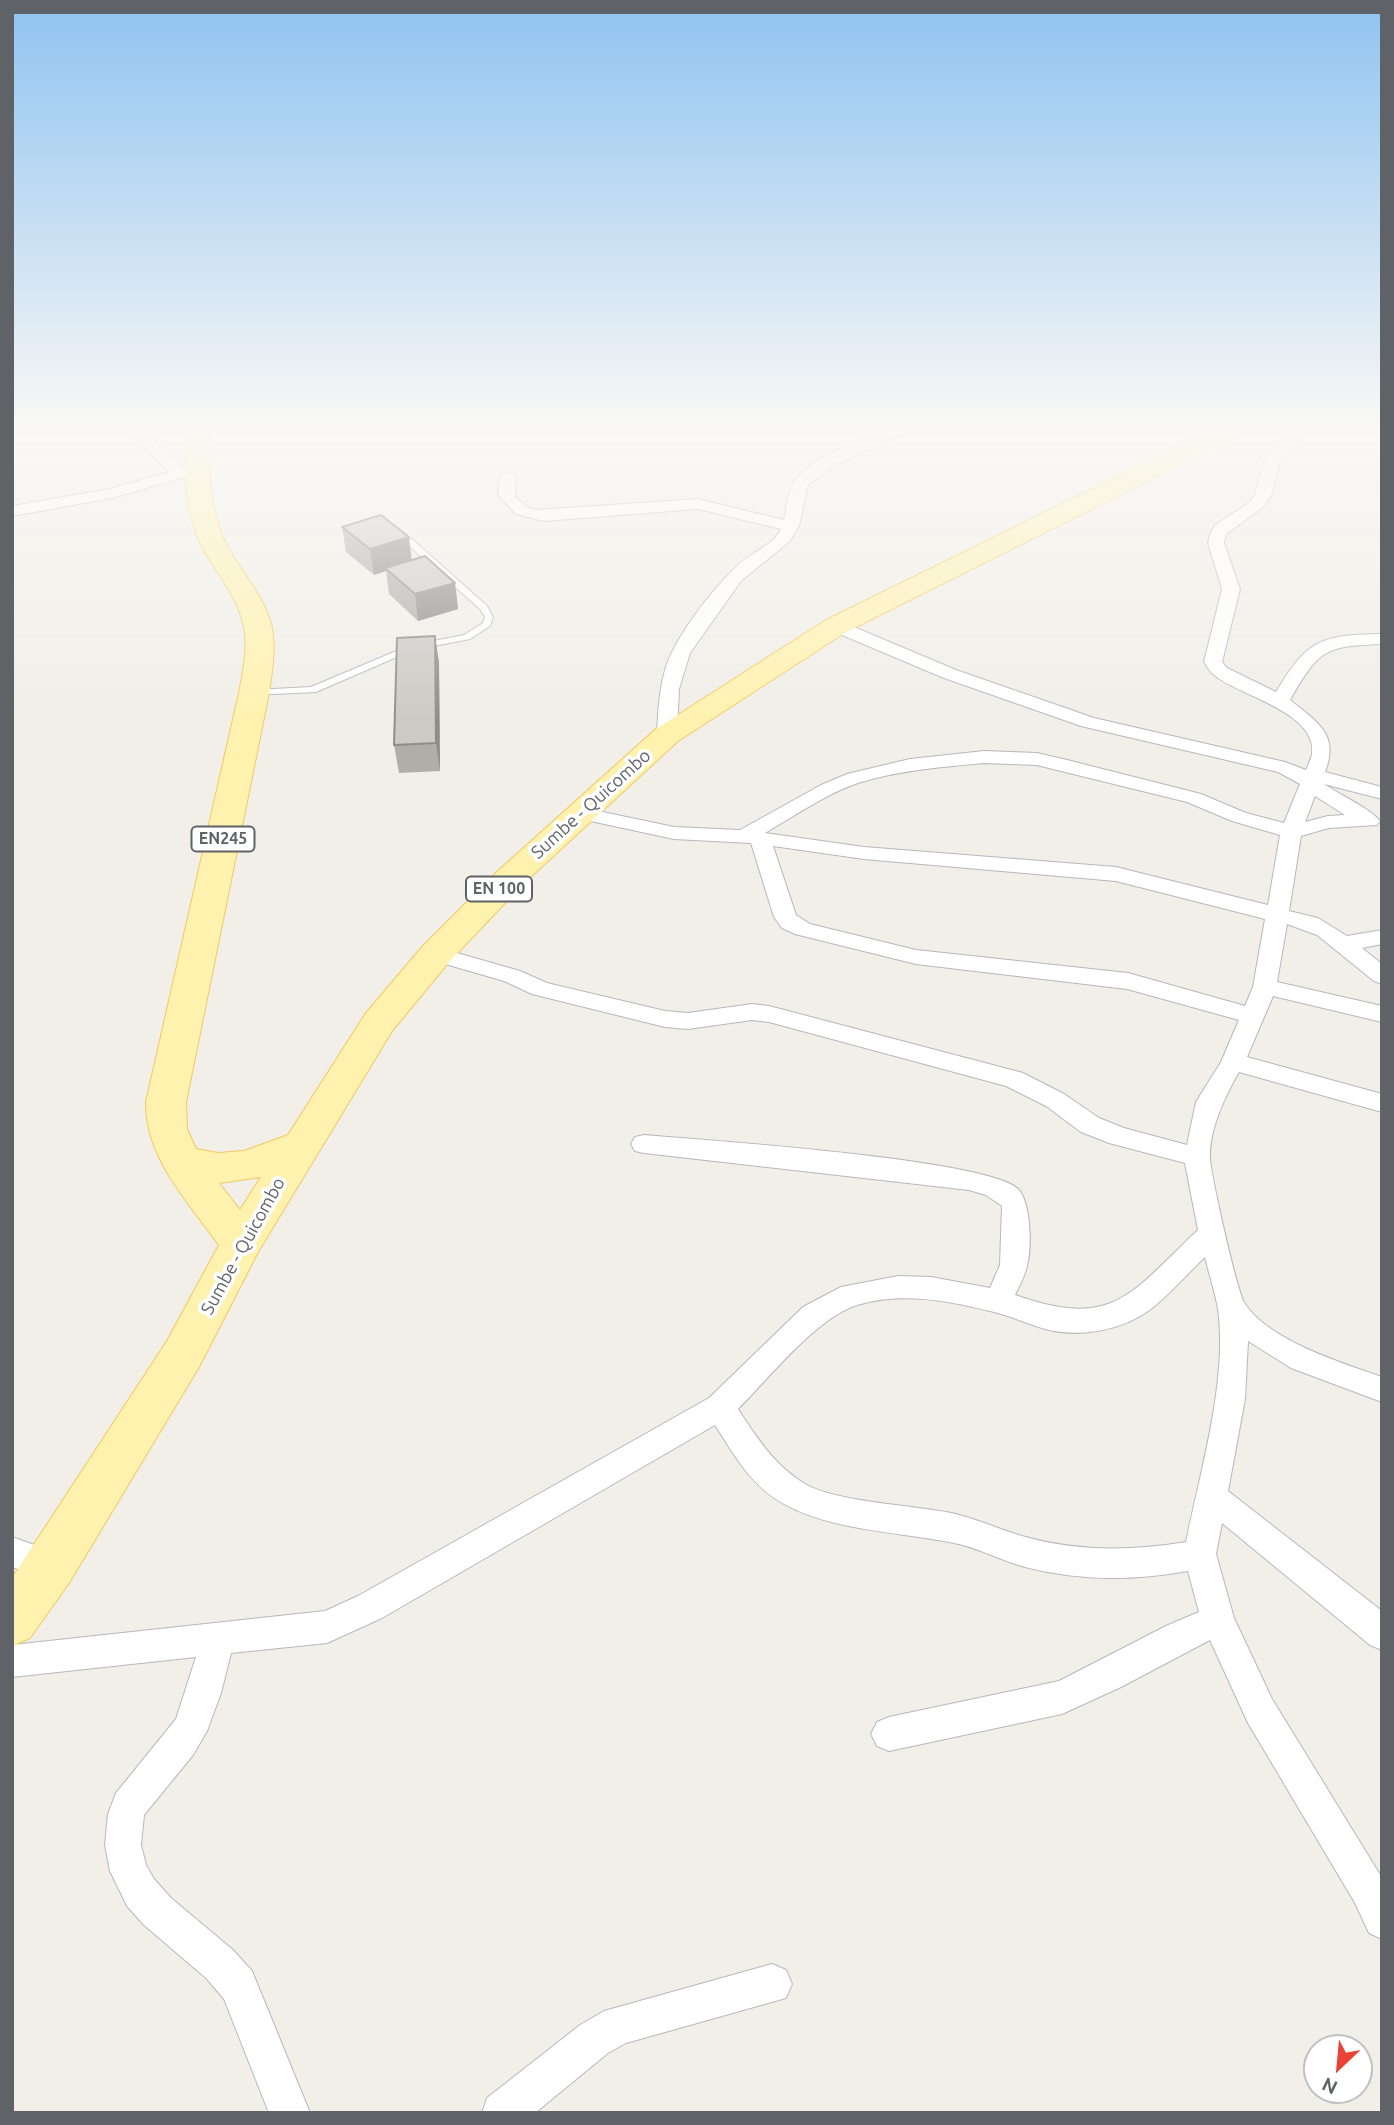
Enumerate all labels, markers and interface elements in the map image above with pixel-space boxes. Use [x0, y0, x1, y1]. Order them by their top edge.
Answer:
street label: Sumbe - Quicombo [527, 745, 655, 863]
road number: EN245 [192, 826, 255, 852]
road number: EN 100 [466, 876, 532, 902]
street label: Sumbe - Quicombo [196, 1174, 290, 1318]
north arrow [1303, 2034, 1373, 2104]
text: N [1318, 2073, 1341, 2099]

